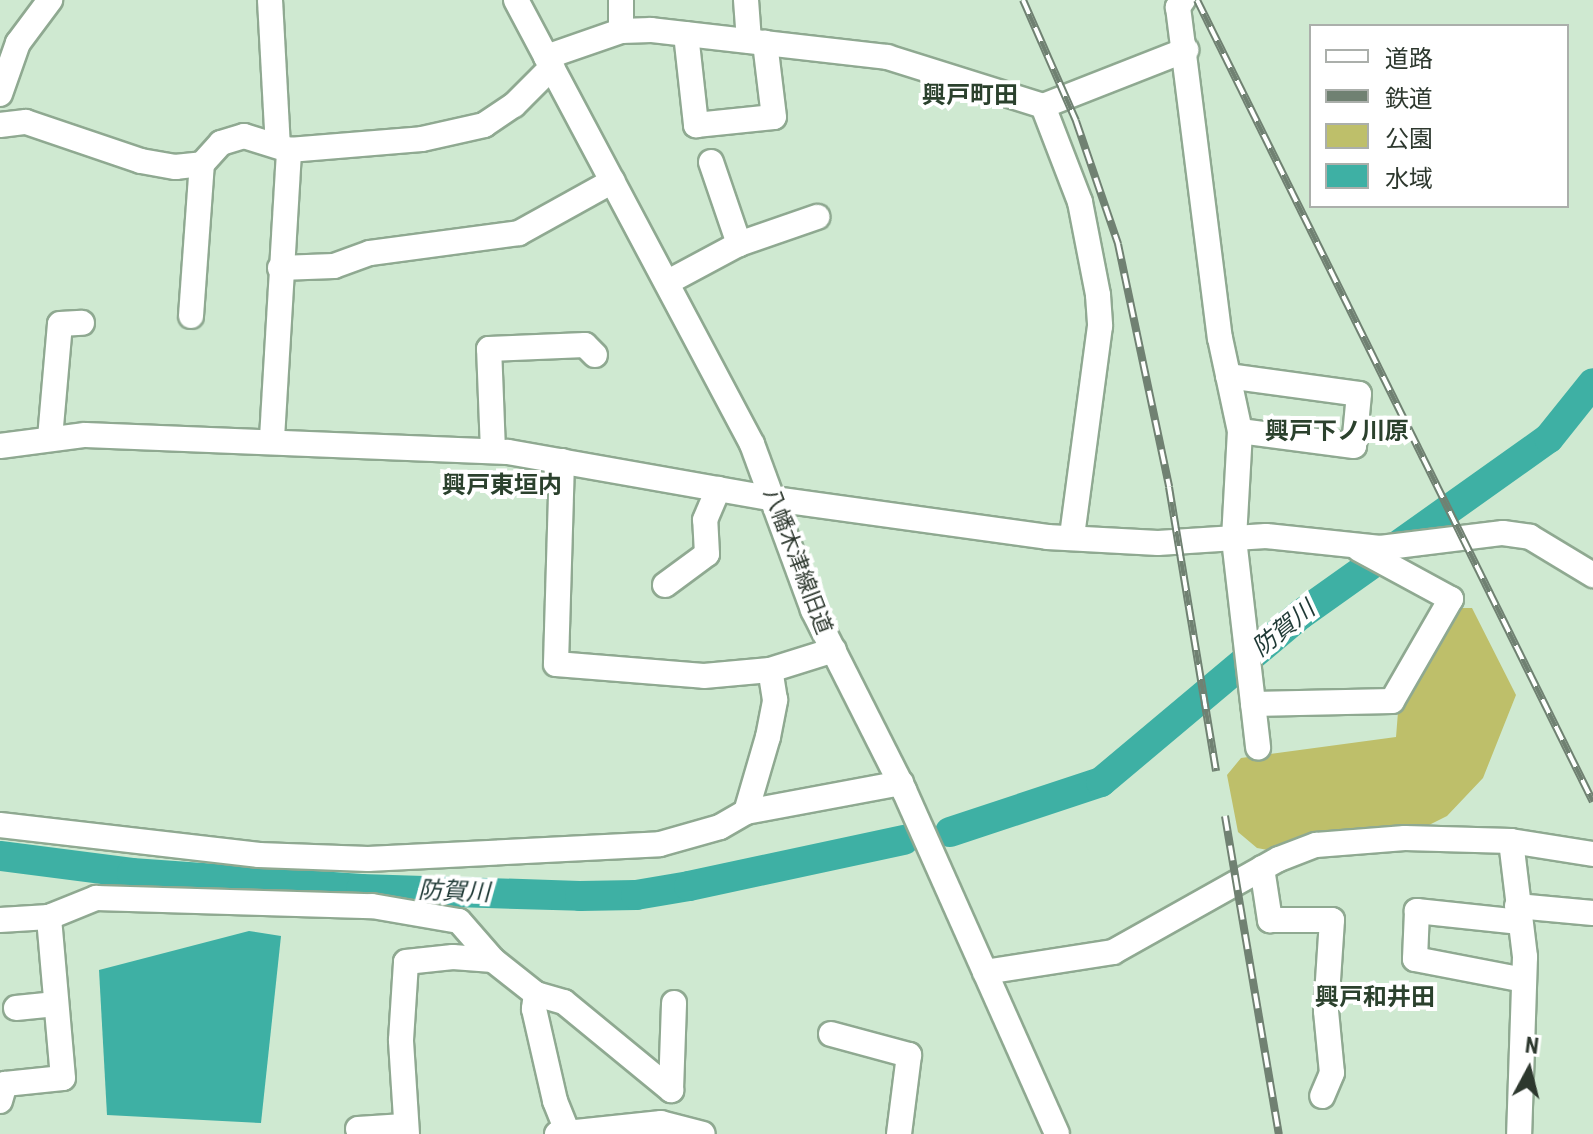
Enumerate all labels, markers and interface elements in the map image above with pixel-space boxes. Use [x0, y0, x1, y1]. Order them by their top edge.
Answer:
legend [1309, 24, 1569, 208]
text: 道路 [1385, 45, 1433, 73]
district label: 興戸町田 [922, 82, 1018, 110]
text: 鉄道 [1385, 85, 1433, 113]
text: 公園 [1385, 125, 1433, 153]
text: 水域 [1385, 165, 1433, 193]
district label: 興戸下ノ川原 [1265, 418, 1409, 446]
district label: 興戸東垣内 [442, 472, 562, 500]
street label: 八幡木津線旧道 [758, 484, 838, 638]
water label: 防賀川 [1247, 595, 1321, 663]
water label: 防賀川 [418, 876, 490, 908]
district label: 興戸和井田 [1315, 984, 1435, 1012]
north arrow [1489, 1030, 1569, 1110]
text: N [1524, 1032, 1540, 1059]

